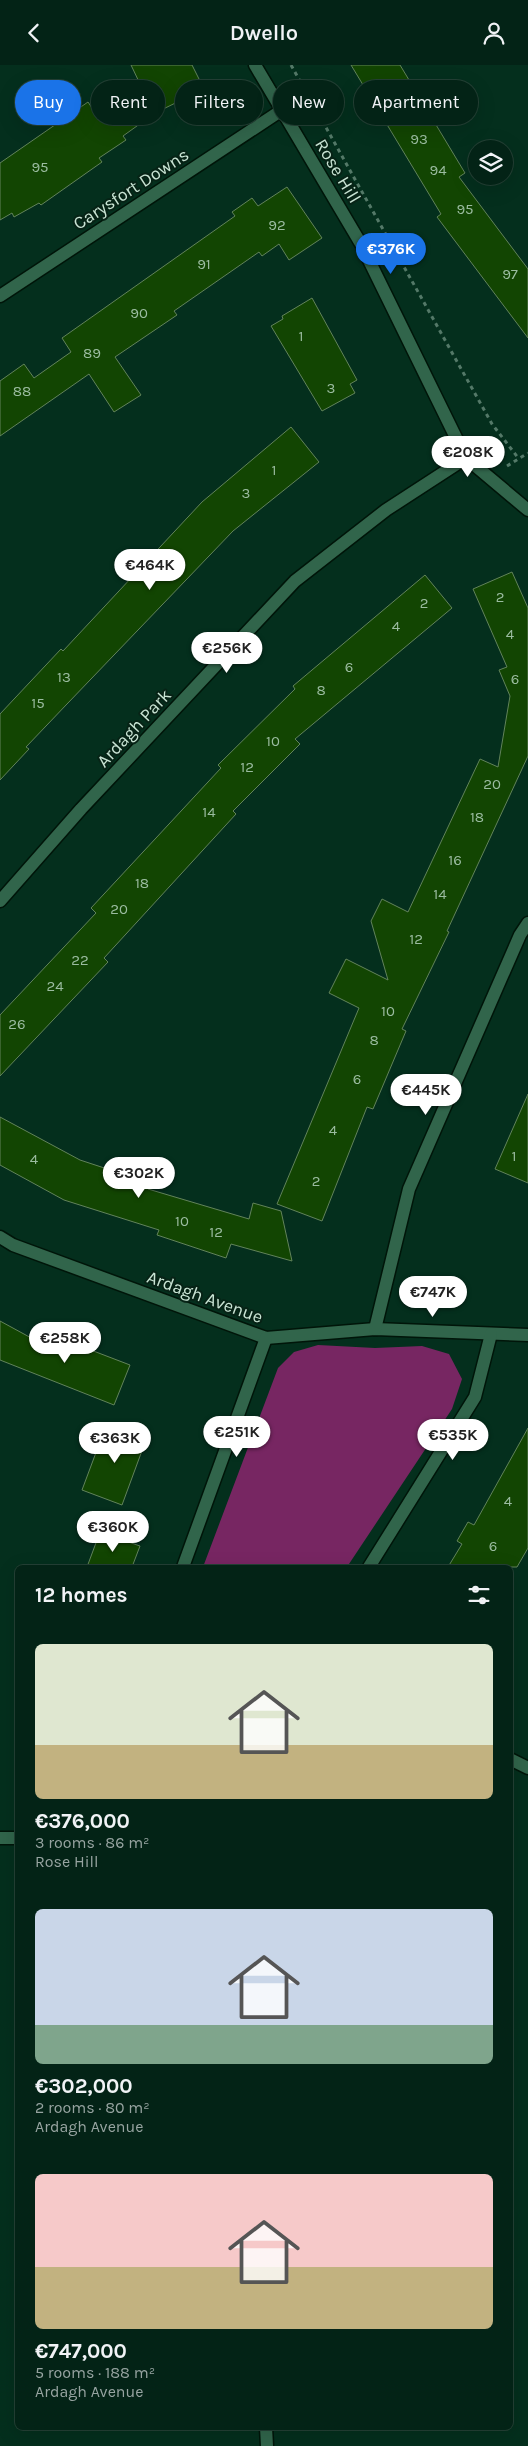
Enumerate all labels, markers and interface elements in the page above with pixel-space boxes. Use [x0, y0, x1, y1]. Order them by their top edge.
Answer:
icon: back [20, 19, 48, 47]
icon: person [480, 19, 508, 47]
text: Dwello [230, 20, 298, 46]
chip: Buy [15, 80, 81, 125]
chip: Rent [91, 80, 165, 125]
chip: Filters [175, 80, 263, 125]
chip: New [273, 80, 344, 125]
chip: Apartment [354, 80, 478, 125]
house number: 93 [410, 130, 428, 148]
street label: Rose Hill [310, 135, 366, 207]
map controls [468, 140, 513, 185]
button: layers [468, 140, 513, 185]
street label: Carysfort Downs [69, 143, 193, 235]
house number: 95 [31, 158, 49, 176]
house number: 94 [429, 161, 447, 179]
house number: 95 [456, 200, 474, 218]
house number: 92 [268, 216, 286, 234]
pin: €376K [356, 233, 426, 275]
text: €376K [367, 239, 415, 258]
house number: 91 [197, 255, 211, 273]
house number: 97 [502, 265, 518, 283]
house number: 90 [130, 304, 148, 322]
house number: 1 [299, 327, 303, 345]
house number: 89 [83, 344, 101, 362]
house number: 3 [327, 379, 335, 397]
house number: 88 [13, 382, 31, 400]
pin: €208K [433, 435, 503, 478]
text: €208K [443, 442, 493, 461]
house number: 1 [272, 461, 276, 479]
house number: 3 [242, 484, 250, 502]
pin: €464K [115, 549, 185, 591]
text: €464K [125, 555, 175, 574]
house number: 2 [496, 588, 504, 606]
house number: 2 [420, 594, 428, 612]
house number: 4 [392, 617, 401, 635]
house number: 4 [506, 625, 515, 643]
pin: €256K [192, 631, 262, 674]
text: €256K [202, 638, 252, 657]
house number: 6 [345, 658, 353, 676]
house number: 13 [57, 668, 71, 686]
house number: 6 [511, 670, 519, 688]
house number: 8 [316, 681, 326, 699]
street label: Ardagh Park [92, 684, 176, 772]
house number: 15 [31, 694, 45, 712]
house number: 10 [266, 732, 280, 750]
house number: 12 [240, 758, 254, 776]
house number: 20 [483, 775, 501, 793]
house number: 14 [202, 803, 216, 821]
house number: 18 [470, 808, 484, 826]
house number: 16 [448, 851, 462, 869]
house number: 18 [135, 874, 149, 892]
house number: 14 [433, 885, 447, 903]
house number: 20 [110, 900, 128, 918]
house number: 12 [409, 930, 423, 948]
house number: 22 [71, 951, 89, 969]
house number: 24 [46, 977, 64, 995]
house number: 10 [381, 1002, 395, 1020]
house number: 26 [8, 1015, 26, 1033]
house number: 8 [369, 1031, 379, 1049]
house number: 6 [353, 1070, 361, 1088]
pin: €445K [391, 1073, 461, 1116]
text: €445K [402, 1080, 450, 1099]
house number: 4 [329, 1121, 338, 1139]
house number: 1 [512, 1147, 516, 1165]
house number: 4 [30, 1150, 39, 1168]
pin: €302K [104, 1157, 174, 1199]
text: €302K [114, 1163, 164, 1182]
house number: 2 [312, 1172, 320, 1190]
house number: 10 [175, 1212, 189, 1230]
house number: 12 [209, 1223, 223, 1241]
street label: Ardagh Avenue [144, 1266, 266, 1328]
pin: €747K [398, 1275, 468, 1318]
text: €747K [410, 1282, 456, 1301]
pin: €258K [30, 1321, 100, 1364]
text: €258K [40, 1328, 90, 1347]
pin: €251K [202, 1415, 272, 1458]
pin: €535K [418, 1419, 488, 1461]
pin: €363K [80, 1421, 150, 1464]
text: €251K [214, 1422, 260, 1441]
text: €535K [428, 1425, 478, 1444]
text: €363K [90, 1428, 140, 1447]
house number: 4 [504, 1492, 513, 1510]
pin: €360K [78, 1511, 148, 1553]
text: €360K [88, 1517, 138, 1536]
house number: 6 [489, 1537, 497, 1555]
icon: filters [465, 1581, 493, 1609]
text: 12 homes [35, 1583, 128, 1607]
icon: home [219, 1677, 309, 1767]
text: €376,000 [35, 1809, 130, 1833]
text: 3 rooms · 86 m² [35, 1833, 150, 1852]
text: Rose Hill [35, 1852, 98, 1871]
icon: home [219, 1942, 309, 2032]
text: €302,000 [35, 2074, 133, 2098]
text: 2 rooms · 80 m² [35, 2098, 150, 2117]
text: Ardagh Avenue [35, 2117, 143, 2136]
icon: home [219, 2207, 309, 2297]
text: €747,000 [35, 2339, 127, 2363]
text: 5 rooms · 188 m² [35, 2363, 155, 2382]
text: Ardagh Avenue [35, 2382, 143, 2401]

